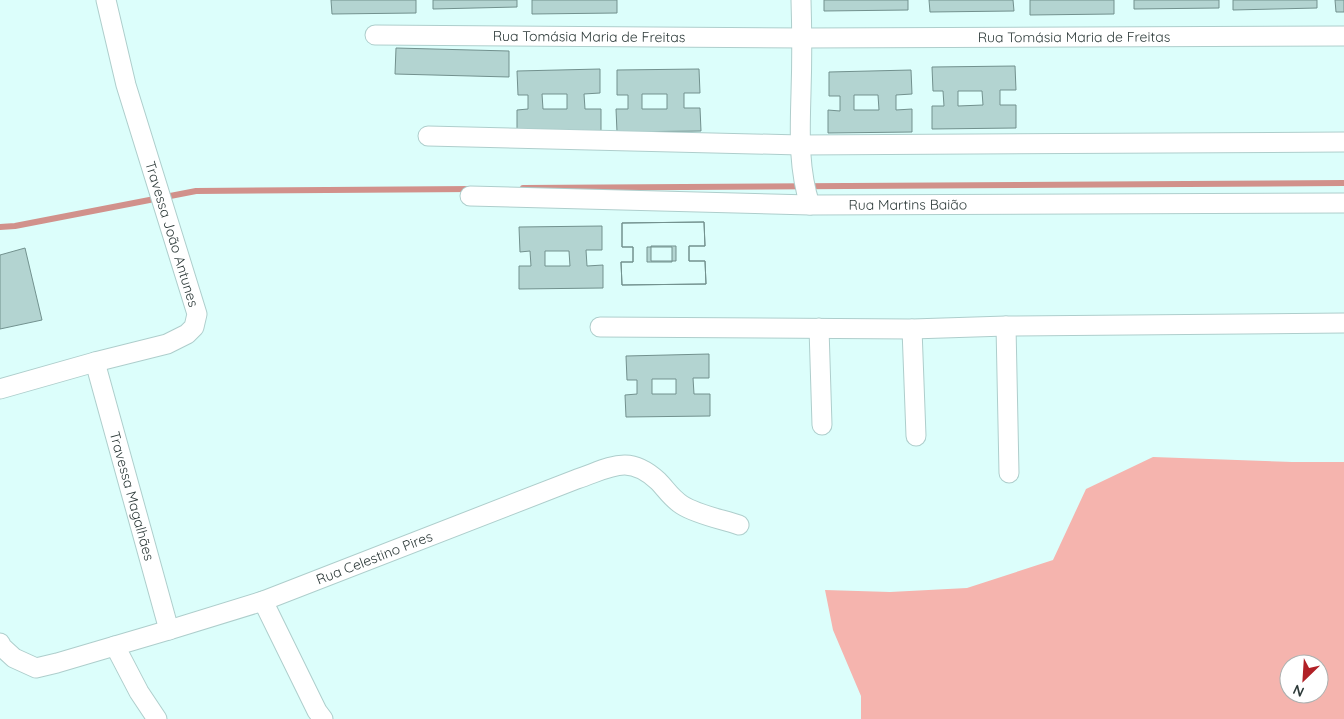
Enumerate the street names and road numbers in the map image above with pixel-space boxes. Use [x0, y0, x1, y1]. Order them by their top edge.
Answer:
street label: Rua Tomásia Maria de Freitas [493, 27, 685, 46]
street label: Rua Tomásia Maria de Freitas [978, 28, 1170, 46]
street label: Travessa João Antunes [141, 159, 203, 309]
street label: Rua Martins Baião [848, 195, 967, 214]
street label: Travessa Magalhães [106, 429, 158, 563]
street label: Rua Celestino Pires [314, 527, 435, 588]

